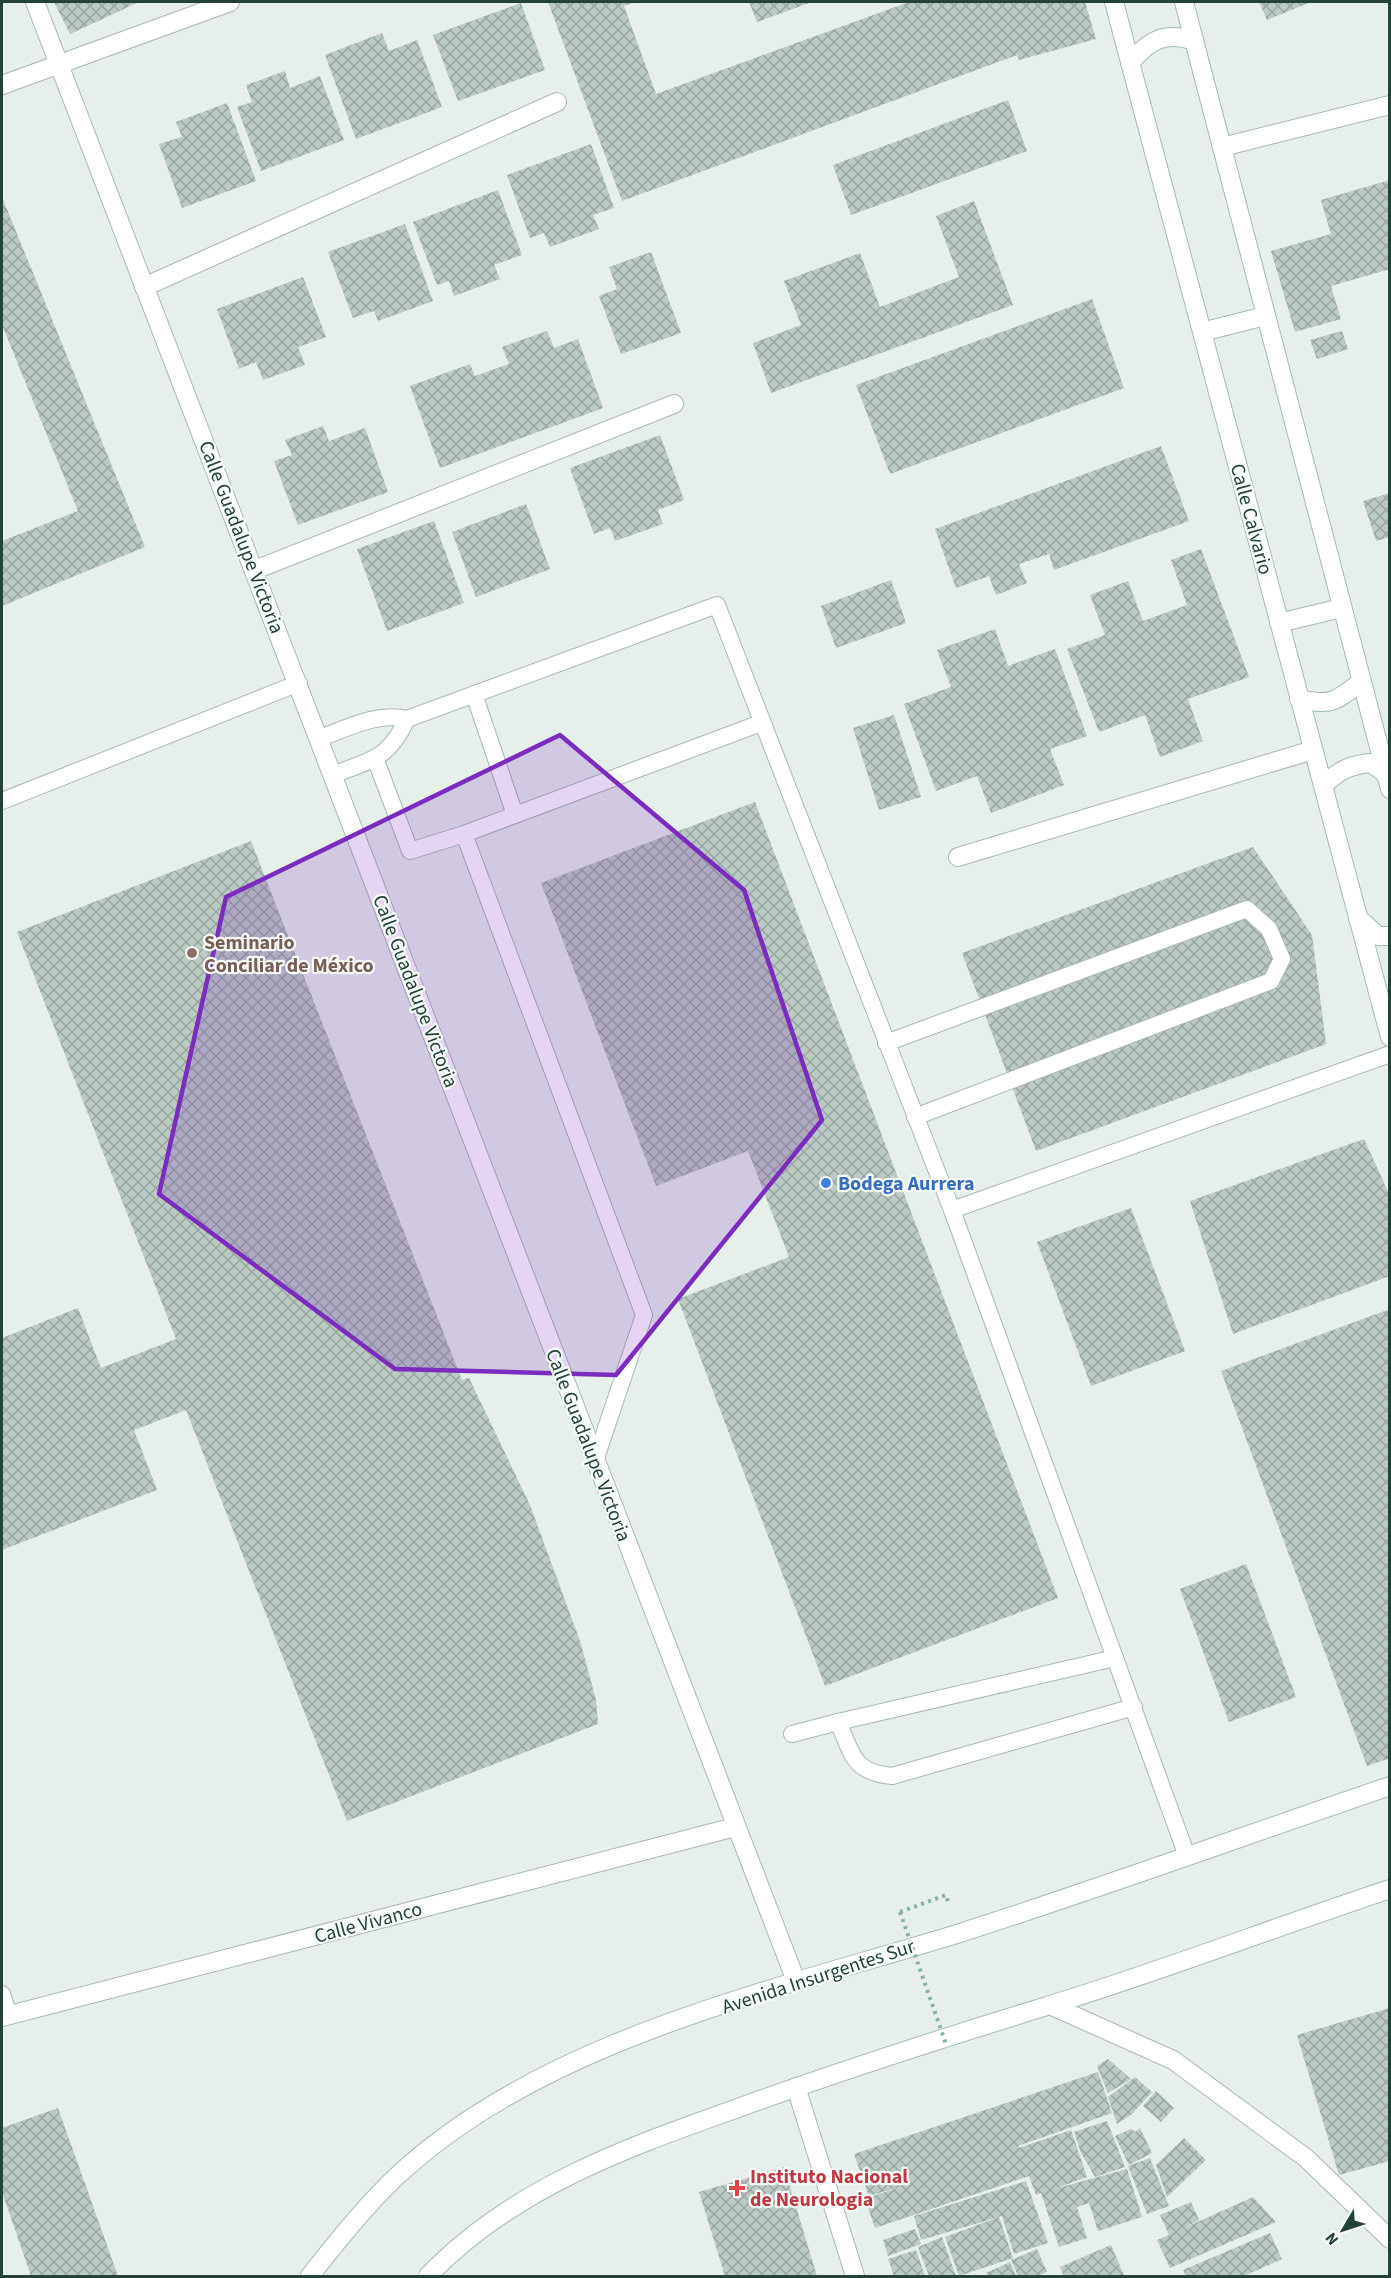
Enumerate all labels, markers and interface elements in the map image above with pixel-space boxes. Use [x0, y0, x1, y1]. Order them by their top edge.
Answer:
street label: Calle Guadalupe Victoria [191, 437, 291, 638]
street label: Calle Calvario [1223, 461, 1279, 578]
street label: Calle Guadalupe Victoria [365, 891, 465, 1092]
place label: Seminario Conciliar de México [204, 929, 374, 980]
marker: Seminario Conciliar de México [185, 946, 199, 960]
place label: Bodega Aurrera [838, 1170, 974, 1198]
marker: Bodega Aurrera [819, 1176, 833, 1190]
street label: Calle Guadalupe Victoria [538, 1345, 638, 1546]
street label: Calle Vivanco [311, 1895, 425, 1951]
street label: Avenida Insurgentes Sur [718, 1933, 918, 2021]
place label: Instituto Nacional de Neurologia [750, 2163, 908, 2214]
marker: Instituto Nacional de Neurologia [728, 2179, 746, 2197]
north arrow [1313, 2200, 1373, 2260]
text: N [1320, 2228, 1344, 2250]

